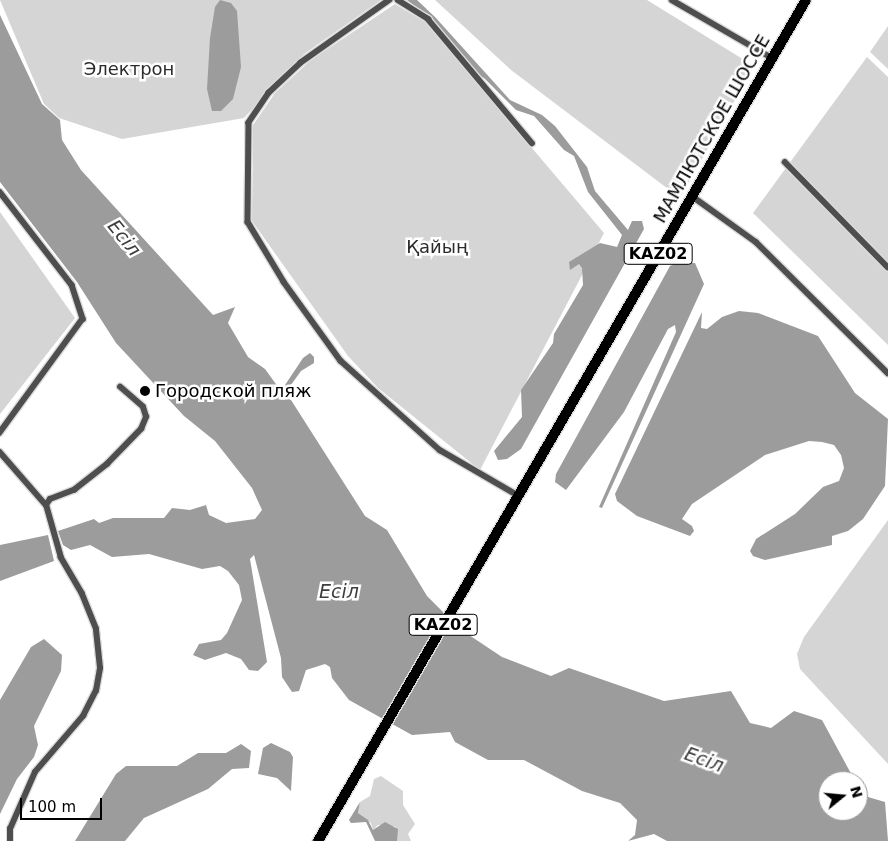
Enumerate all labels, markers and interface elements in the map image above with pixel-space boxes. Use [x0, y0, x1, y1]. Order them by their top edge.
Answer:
street label: МАМЛЮТСКОЕ ШОССЕ [649, 31, 775, 227]
park label: Электрон [84, 58, 174, 80]
water label: Есіл [103, 215, 145, 261]
park label: Қайың [406, 236, 468, 258]
road number: KAZ02 [623, 240, 693, 268]
place label: Городской пляж [155, 380, 311, 402]
marker: Городской пляж [139, 385, 151, 397]
water label: Есіл [319, 581, 359, 603]
road number: KAZ02 [408, 612, 478, 638]
water label: Есіл [681, 742, 727, 778]
north arrow [818, 771, 868, 821]
text: N [847, 784, 866, 800]
scale bar [22, 788, 105, 820]
text: 100 m [28, 798, 76, 816]

